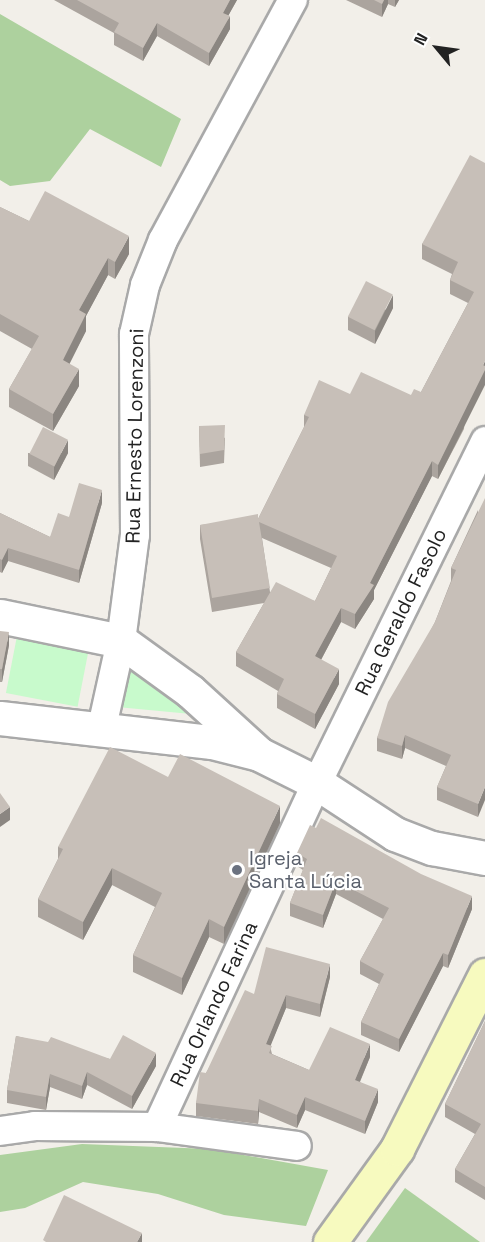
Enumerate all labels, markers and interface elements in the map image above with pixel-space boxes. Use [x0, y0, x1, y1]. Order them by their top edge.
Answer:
north arrow [407, 18, 467, 78]
text: N [409, 29, 433, 49]
street label: Rua Ernesto Lorenzoni [121, 328, 149, 544]
street label: Rua Geraldo Fasolo [350, 525, 452, 699]
place label: Igreja Santa Lúcia [249, 846, 362, 893]
marker: Igreja Santa Lúcia [230, 863, 244, 877]
street label: Rua Orlando Farina [165, 917, 263, 1091]

